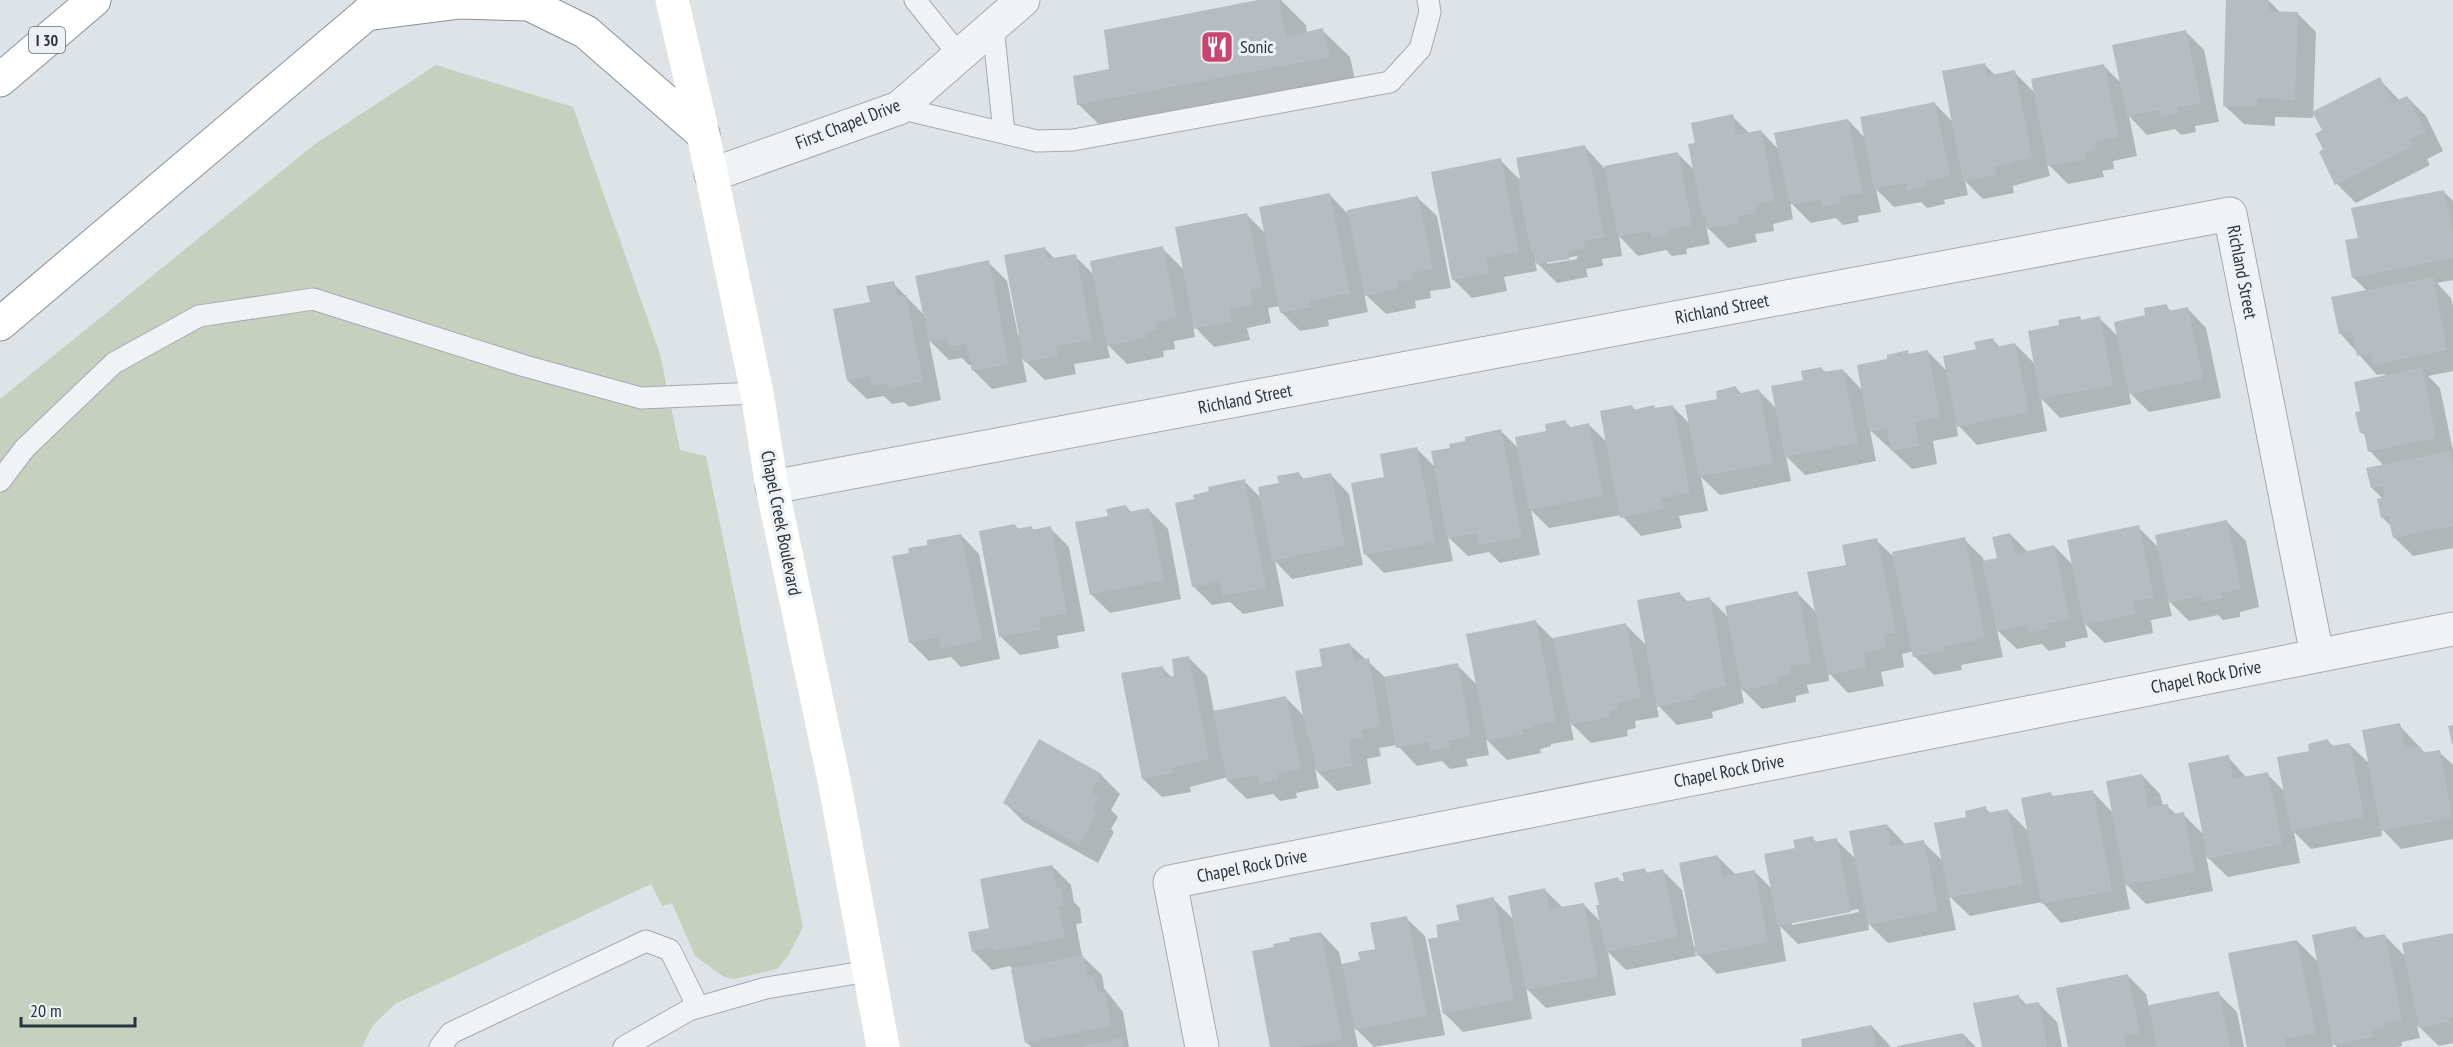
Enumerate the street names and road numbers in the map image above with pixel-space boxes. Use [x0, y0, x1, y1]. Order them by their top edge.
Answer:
road number: I 30 [29, 27, 65, 53]
street label: First Chapel Drive [792, 93, 904, 154]
street label: Richland Street [2222, 223, 2263, 321]
street label: Richland Street [1673, 288, 1771, 329]
street label: Richland Street [1196, 378, 1294, 419]
street label: Chapel Creek Boulevard [756, 449, 807, 597]
street label: Chapel Rock Drive [2149, 655, 2263, 698]
street label: Chapel Rock Drive [1672, 749, 1786, 792]
street label: Chapel Rock Drive [1195, 844, 1309, 887]

